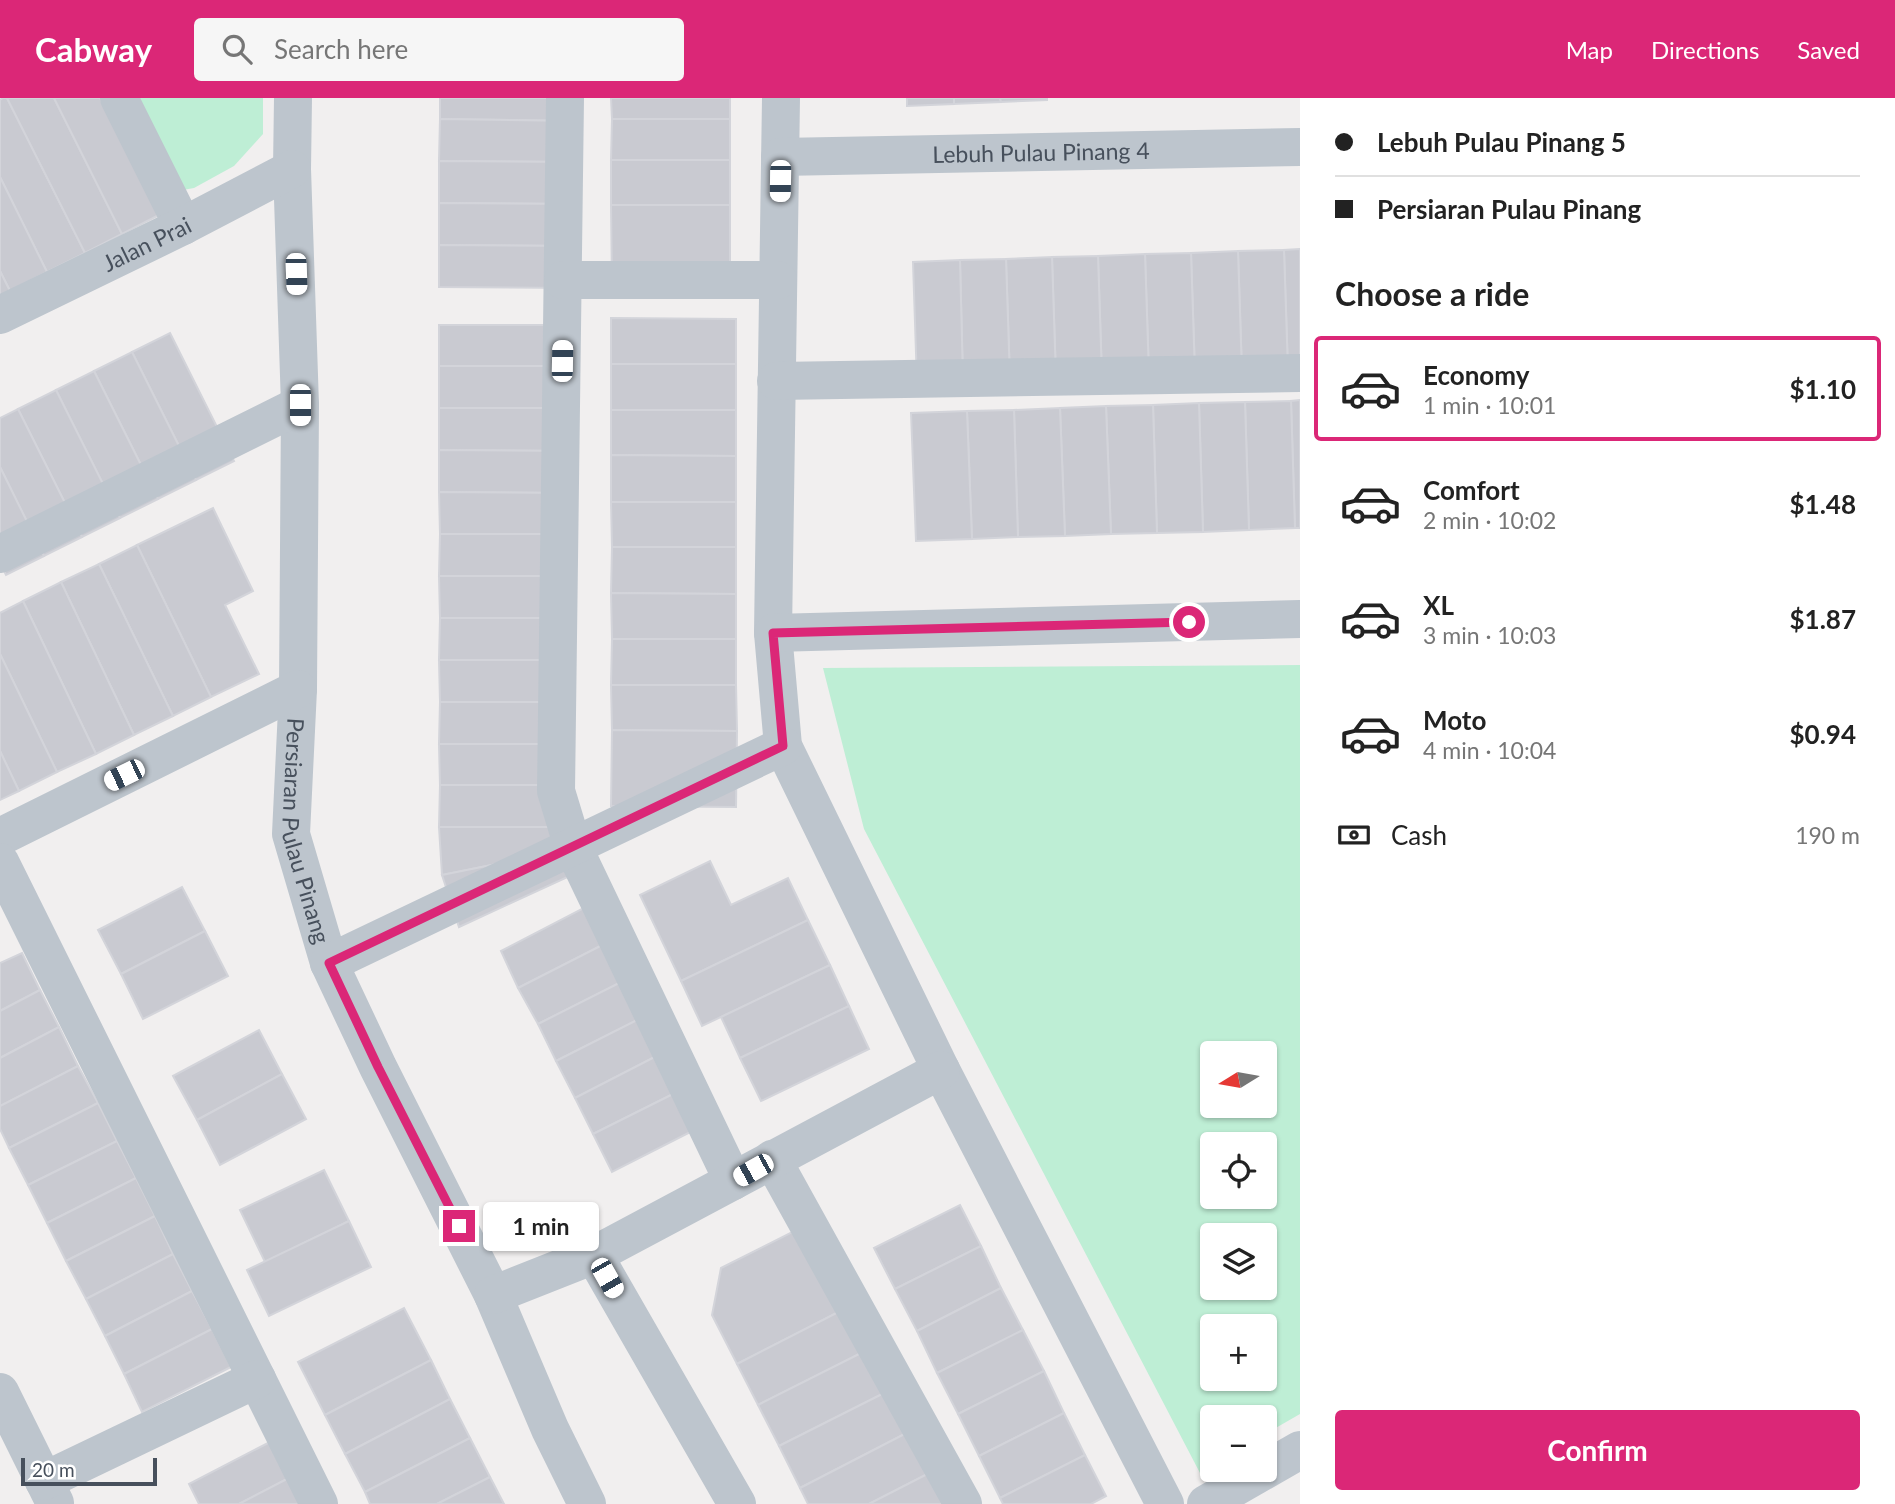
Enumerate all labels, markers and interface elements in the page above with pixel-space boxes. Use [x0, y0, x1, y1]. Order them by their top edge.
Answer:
search box [194, 18, 684, 81]
text: Cabway [35, 29, 152, 69]
icon: search [218, 30, 256, 68]
text: Search here [274, 33, 408, 65]
text: Map [1566, 35, 1613, 64]
text: Directions [1651, 35, 1759, 64]
text: Saved [1797, 35, 1860, 64]
text: Lebuh Pulau Pinang 5 [1377, 126, 1626, 158]
street label: Lebuh Pulau Pinang 4 [932, 136, 1150, 168]
car [770, 160, 791, 202]
text: Persiaran Pulau Pinang [1377, 193, 1641, 225]
street label: Jalan Prai [98, 210, 196, 277]
car [285, 253, 308, 295]
text: Choose a ride [1335, 274, 1529, 313]
car [552, 340, 573, 382]
icon: car [1339, 357, 1402, 420]
text: Economy [1423, 359, 1529, 391]
text: $1.10 [1790, 373, 1856, 405]
car [290, 384, 311, 426]
text: 1 min · 10:01 [1423, 391, 1556, 419]
icon: car [1339, 472, 1402, 535]
text: Comfort [1423, 474, 1520, 506]
text: $1.48 [1790, 488, 1856, 520]
text: 2 min · 10:02 [1423, 506, 1556, 534]
icon: car [1339, 587, 1402, 650]
text: XL [1423, 589, 1454, 621]
text: $1.87 [1790, 603, 1856, 635]
route start [1173, 606, 1205, 638]
text: 3 min · 10:03 [1423, 621, 1556, 649]
icon: car [1339, 702, 1402, 765]
text: Moto [1423, 704, 1486, 736]
street label: Persiaran Pulau Pinang [277, 717, 336, 947]
text: $0.94 [1790, 718, 1856, 750]
text: 4 min · 10:04 [1423, 736, 1556, 764]
car [101, 756, 148, 794]
icon: cash [1335, 816, 1373, 854]
text: Cash [1391, 819, 1447, 851]
text: 190 m [1795, 821, 1860, 849]
north arrow [1200, 1041, 1278, 1118]
map controls [1200, 1041, 1277, 1482]
button: locate [1200, 1132, 1277, 1209]
car [730, 1151, 777, 1189]
callout: 1 min [484, 1202, 599, 1250]
route end [443, 1210, 475, 1242]
text: 1 min [512, 1212, 570, 1240]
button: layers [1200, 1223, 1277, 1300]
car [588, 1255, 627, 1301]
button: + [1200, 1314, 1277, 1391]
button: − [1200, 1405, 1277, 1482]
button: Confirm [1335, 1410, 1860, 1490]
scale bar [21, 1455, 158, 1487]
text: 20 m [32, 1458, 75, 1481]

